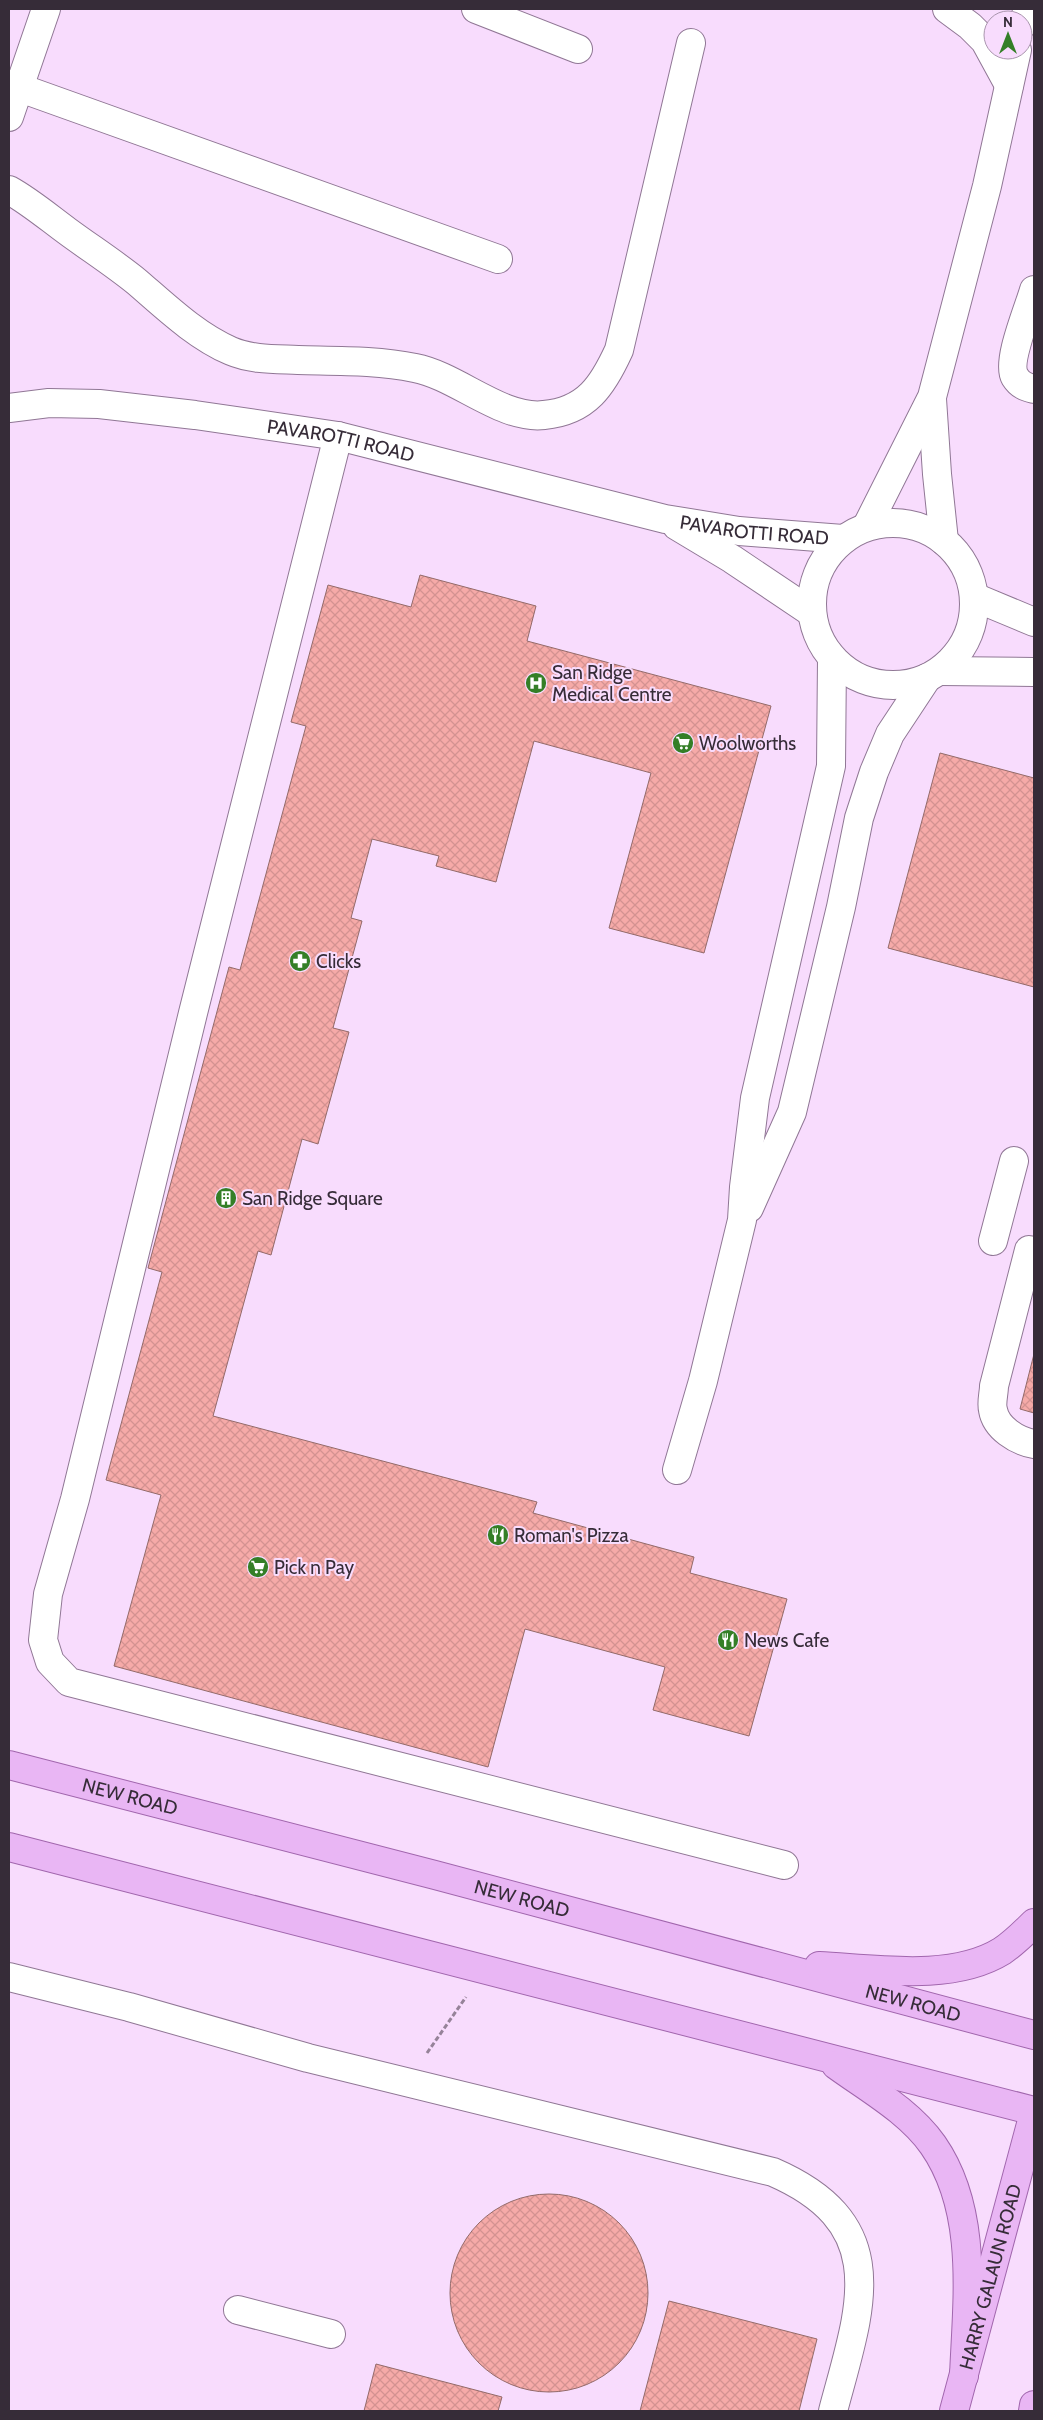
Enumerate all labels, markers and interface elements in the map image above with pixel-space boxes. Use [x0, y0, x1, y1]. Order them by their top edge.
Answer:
north arrow [983, 10, 1033, 60]
text: N [1003, 13, 1013, 31]
street label: PAVAROTTI ROAD [266, 414, 417, 466]
street label: PAVAROTTI ROAD [678, 510, 830, 549]
place label: San Ridge Medical Centre [552, 661, 672, 706]
hospital icon: San Ridge Medical Centre [524, 671, 548, 695]
supermarket icon: Woolworths [671, 731, 695, 755]
place label: Woolworths [699, 732, 796, 755]
pharmacy icon: Clicks [288, 949, 312, 973]
place label: Clicks [316, 950, 361, 973]
building icon: San Ridge Square [214, 1186, 238, 1210]
place label: San Ridge Square [242, 1187, 383, 1210]
restaurant icon: Roman's Pizza [486, 1523, 510, 1547]
place label: Roman's Pizza [514, 1524, 629, 1547]
supermarket icon: Pick n Pay [246, 1555, 270, 1579]
place label: Pick n Pay [274, 1556, 354, 1579]
restaurant icon: News Cafe [716, 1628, 740, 1652]
place label: News Cafe [744, 1629, 830, 1652]
street label: NEW ROAD [80, 1773, 180, 1820]
street label: NEW ROAD [472, 1875, 572, 1922]
street label: NEW ROAD [863, 1979, 964, 2027]
street label: HARRY GALAUN ROAD [954, 2181, 1026, 2372]

